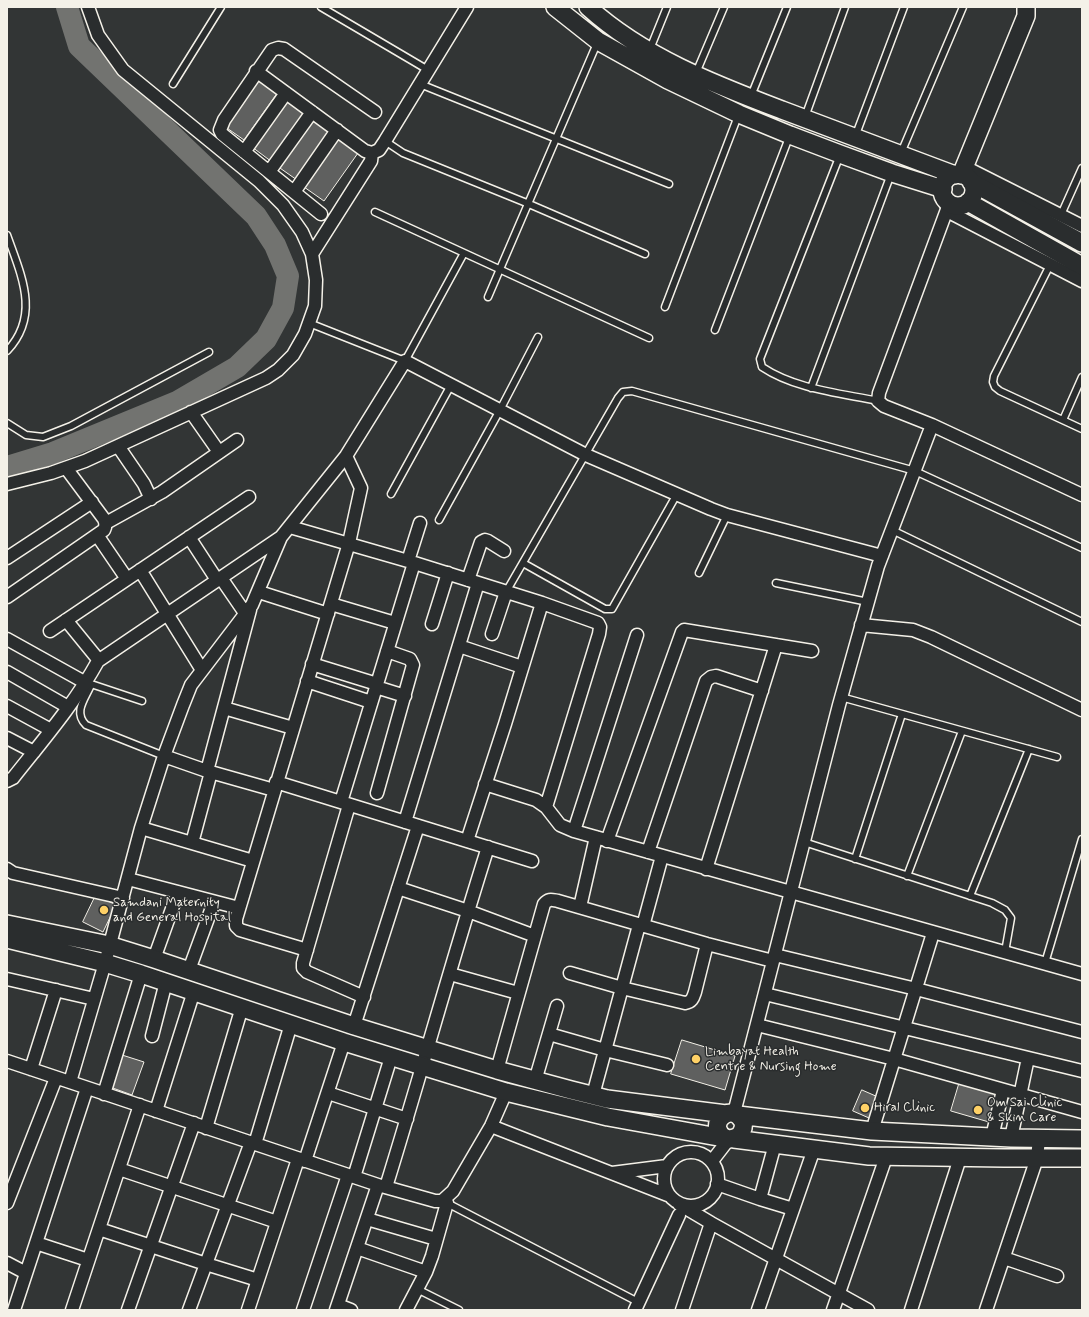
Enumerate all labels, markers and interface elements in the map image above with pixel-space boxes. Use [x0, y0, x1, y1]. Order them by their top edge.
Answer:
place label: Samdani Maternity and General Hospital [113, 895, 231, 926]
marker: Samdani Maternity and General Hospital [98, 904, 110, 916]
place label: Limbayat Health Centre & Nursing Home [705, 1044, 837, 1075]
marker: Limbayat Health Centre & Nursing Home [690, 1053, 702, 1065]
place label: Om Sai Clinic & Skin Care [987, 1095, 1062, 1126]
place label: Hiral Clinic [874, 1100, 935, 1116]
marker: Hiral Clinic [859, 1102, 871, 1114]
marker: Om Sai Clinic & Skin Care [972, 1104, 984, 1116]

